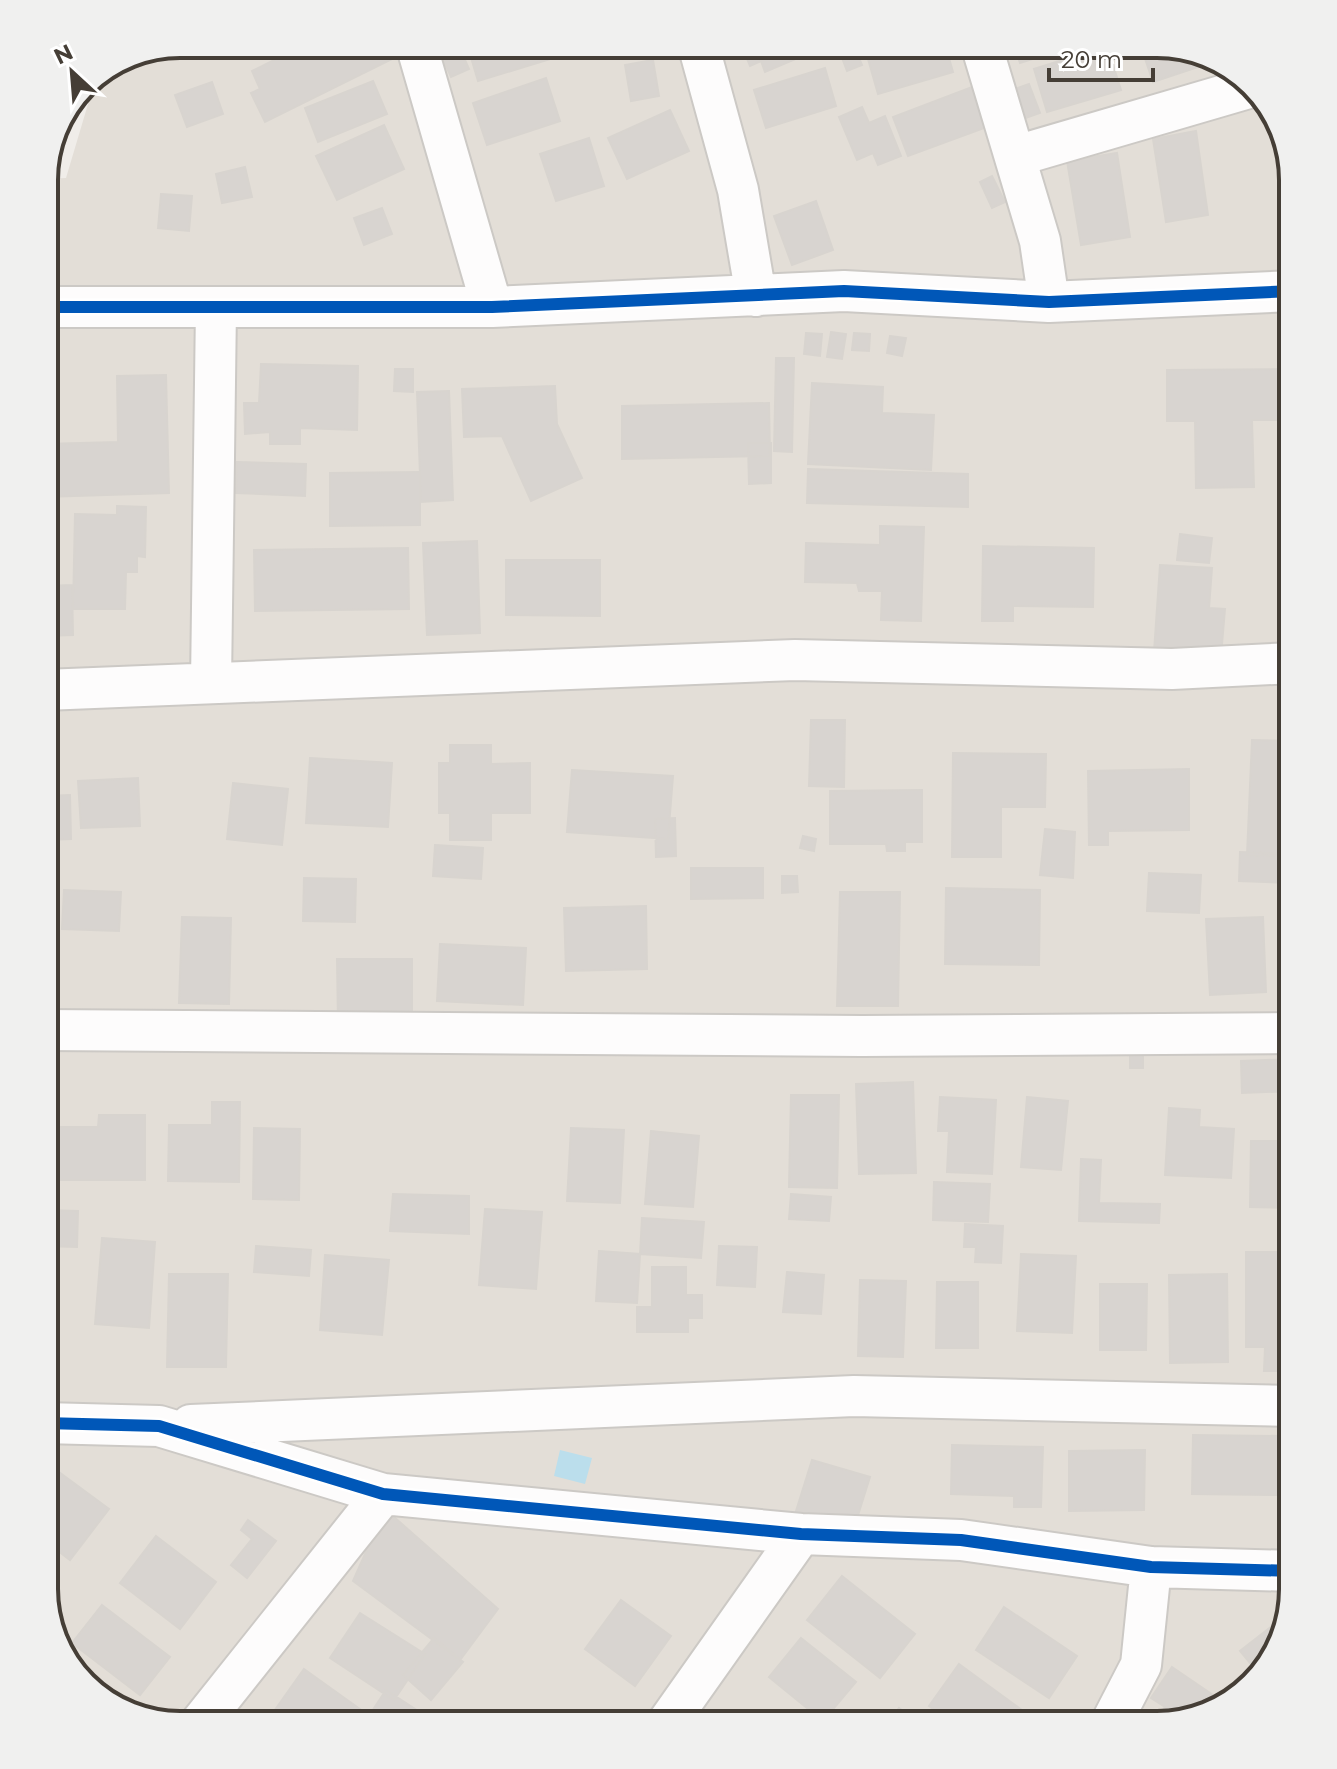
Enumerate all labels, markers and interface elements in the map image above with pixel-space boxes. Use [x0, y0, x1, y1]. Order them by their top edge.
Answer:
north arrow [32, 32, 112, 112]
scale bar [1049, 32, 1153, 82]
text: N [50, 38, 77, 71]
text: 20 m [1061, 45, 1122, 74]

